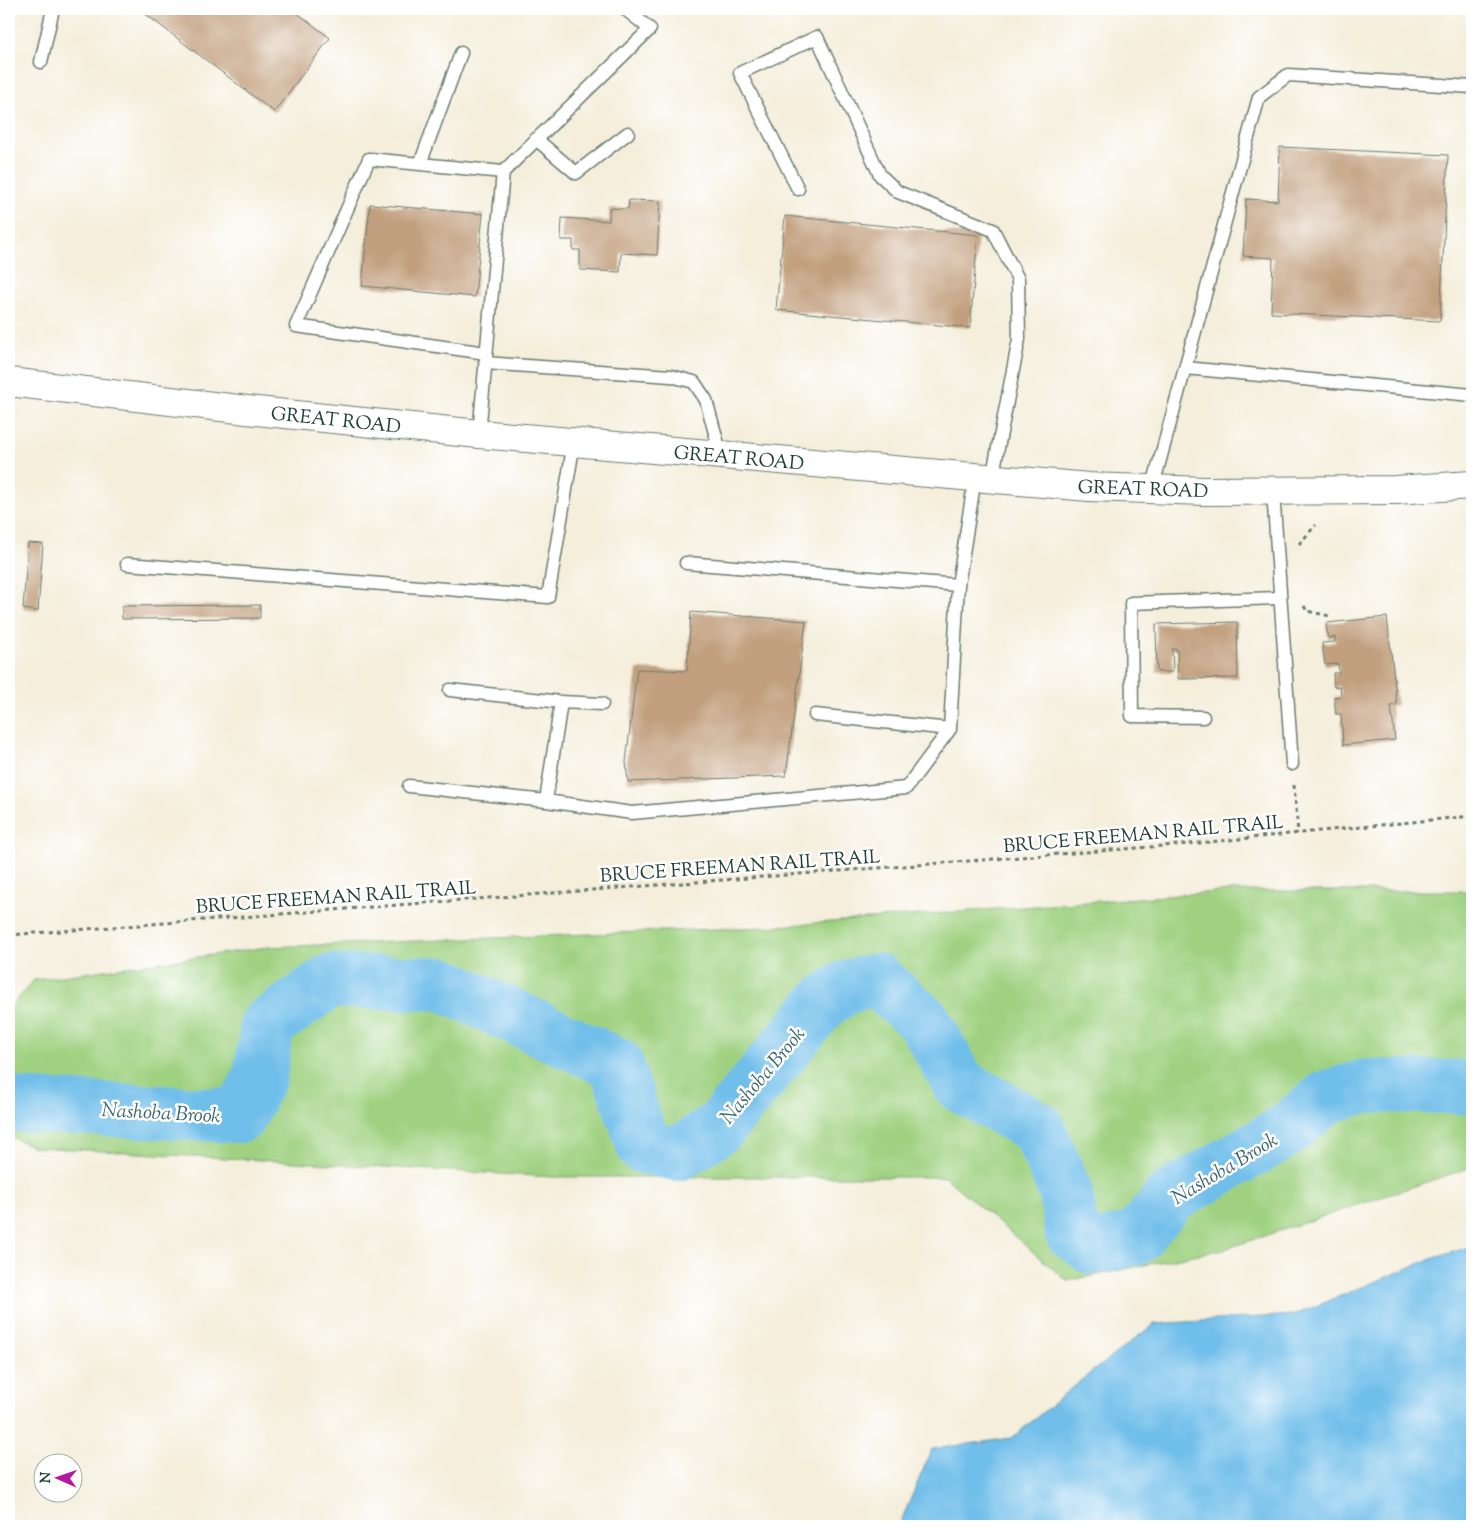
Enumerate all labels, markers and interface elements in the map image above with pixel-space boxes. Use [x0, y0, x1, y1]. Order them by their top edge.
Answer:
street label: GREAT ROAD [269, 401, 402, 442]
street label: GREAT ROAD [673, 440, 805, 479]
street label: GREAT ROAD [1077, 475, 1209, 506]
street label: BRUCE FREEMAN RAIL TRAIL [1002, 810, 1285, 861]
street label: BRUCE FREEMAN RAIL TRAIL [599, 844, 882, 891]
street label: BRUCE FREEMAN RAIL TRAIL [195, 875, 478, 922]
water label: Nashoba Brook [715, 1022, 813, 1132]
water label: Nashoba Brook [101, 1097, 221, 1132]
water label: Nashoba Brook [1167, 1127, 1284, 1213]
north arrow [32, 1452, 82, 1502]
text: N [37, 1472, 57, 1484]

